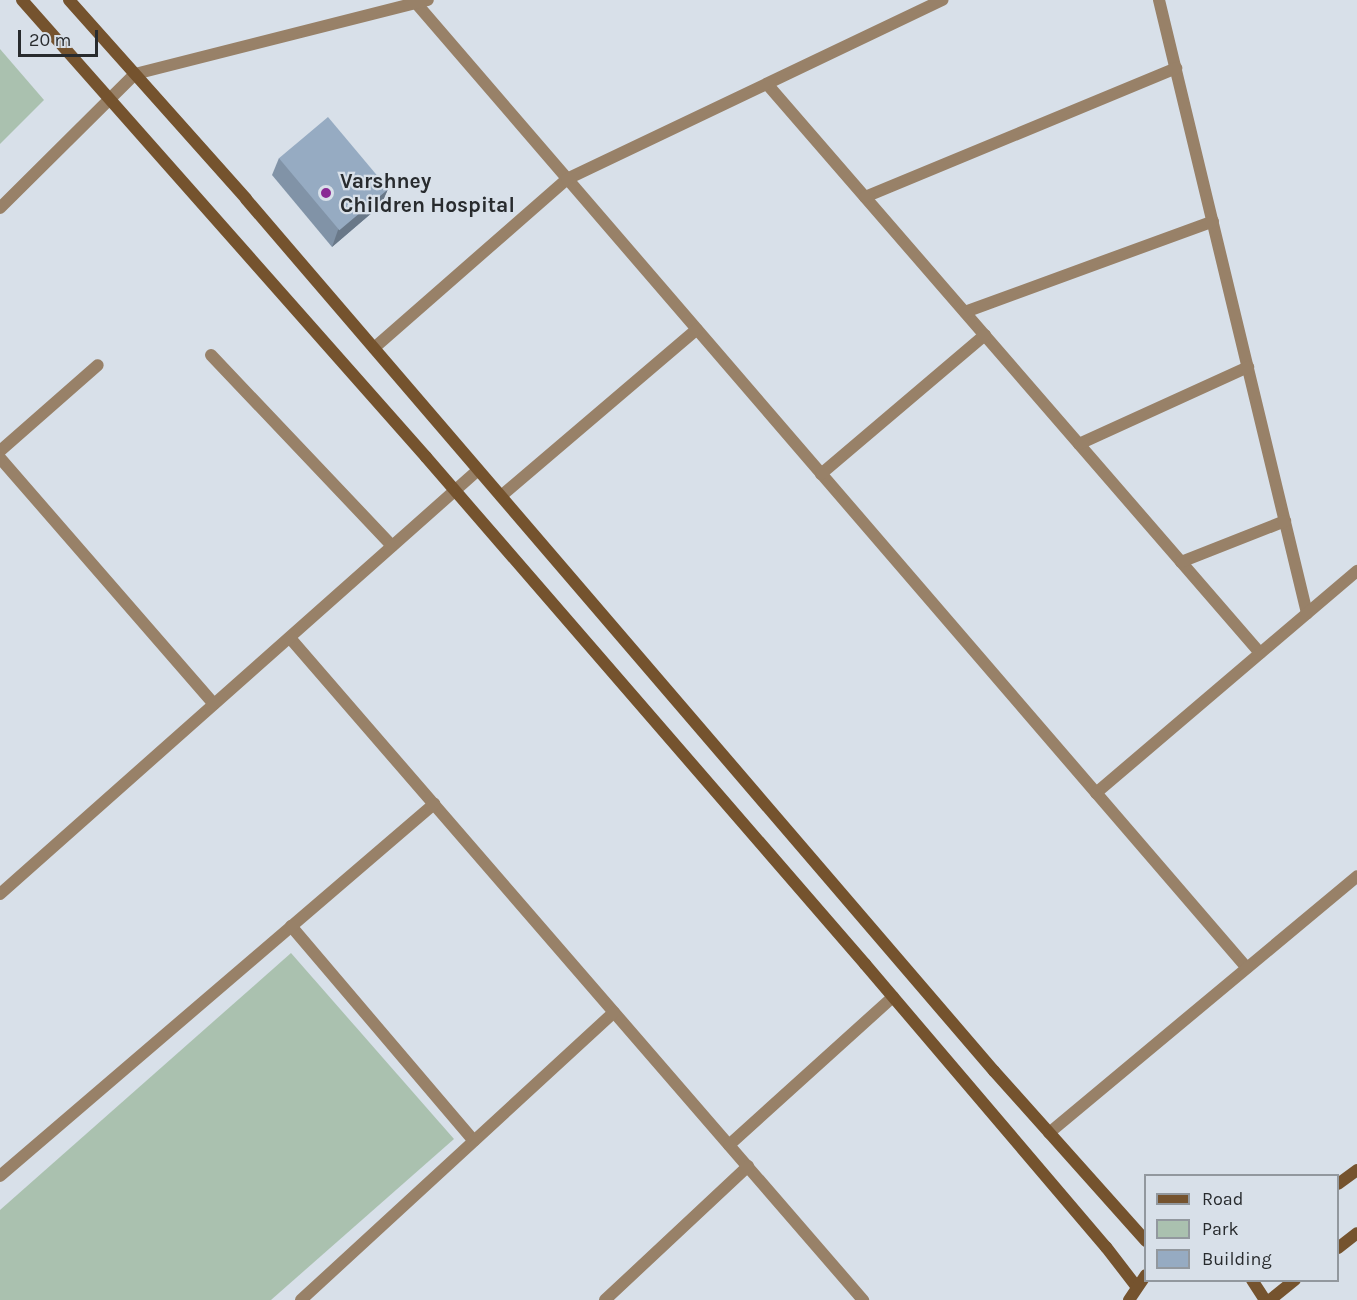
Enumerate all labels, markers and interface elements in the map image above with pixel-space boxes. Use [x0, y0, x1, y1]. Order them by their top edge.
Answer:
scale bar [21, 18, 100, 56]
text: 20 m [29, 29, 71, 51]
place label: Varshney Children Hospital [340, 168, 515, 218]
marker: Varshney Children Hospital [317, 184, 335, 202]
legend [1144, 1174, 1339, 1282]
text: Road [1202, 1188, 1243, 1210]
text: Park [1202, 1218, 1239, 1240]
text: Building [1202, 1248, 1272, 1270]

